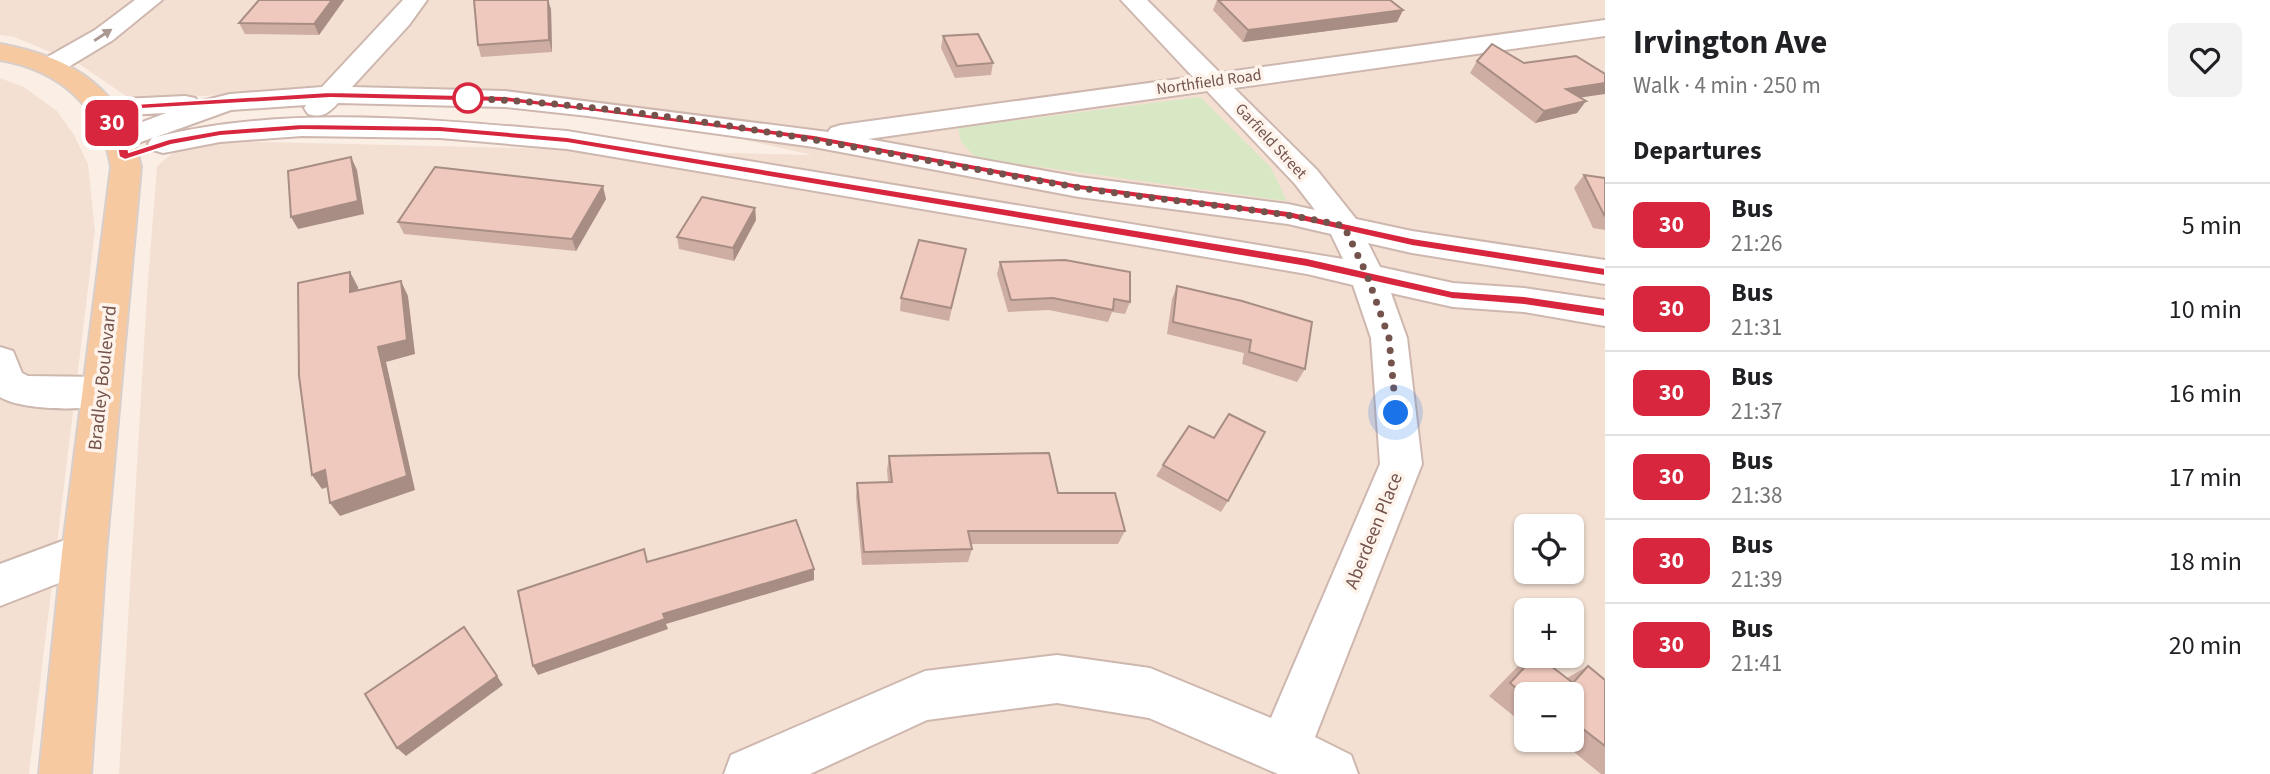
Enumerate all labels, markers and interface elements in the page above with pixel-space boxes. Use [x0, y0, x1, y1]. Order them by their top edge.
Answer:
text: Irvington Ave [1633, 19, 1827, 66]
button: heart [2168, 23, 2242, 97]
one-way arrow [93, 29, 112, 42]
street label: Northfield Road [1155, 64, 1263, 100]
text: Walk · 4 min · 250 m [1633, 69, 1821, 102]
unlabelled marker [453, 83, 483, 113]
street label: Garfield Street [1230, 98, 1312, 184]
line badge: 30 [80, 100, 144, 146]
text: 30 [99, 105, 125, 140]
text: Departures [1633, 132, 1761, 169]
text: Bus [1731, 190, 1773, 227]
text: 30 [1659, 207, 1684, 242]
text: 5 min [2182, 207, 2242, 244]
text: 21:26 [1731, 227, 1782, 260]
text: Bus [1731, 274, 1773, 311]
text: 30 [1659, 291, 1684, 326]
text: 10 min [2169, 291, 2242, 328]
street label: Bradley Boulevard [82, 304, 124, 452]
text: 21:31 [1731, 311, 1782, 344]
text: Bus [1731, 358, 1773, 395]
text: 30 [1659, 375, 1684, 410]
text: 16 min [2169, 375, 2242, 412]
your location [1378, 395, 1413, 430]
text: 21:37 [1731, 395, 1782, 428]
text: Bus [1731, 442, 1773, 479]
text: 30 [1659, 459, 1684, 494]
text: 17 min [2169, 459, 2242, 496]
street label: Aberdeen Place [1338, 469, 1410, 593]
text: 21:38 [1731, 479, 1782, 512]
map controls [1514, 514, 1584, 752]
button: locate [1514, 514, 1584, 584]
text: Bus [1731, 526, 1773, 563]
text: 30 [1659, 543, 1684, 578]
text: 18 min [2169, 543, 2242, 580]
text: 21:39 [1731, 563, 1782, 596]
button: + [1514, 598, 1584, 668]
text: Bus [1731, 610, 1773, 647]
text: 30 [1659, 627, 1684, 662]
text: 20 min [2169, 627, 2242, 664]
text: 21:41 [1731, 647, 1782, 680]
button: − [1514, 682, 1584, 752]

